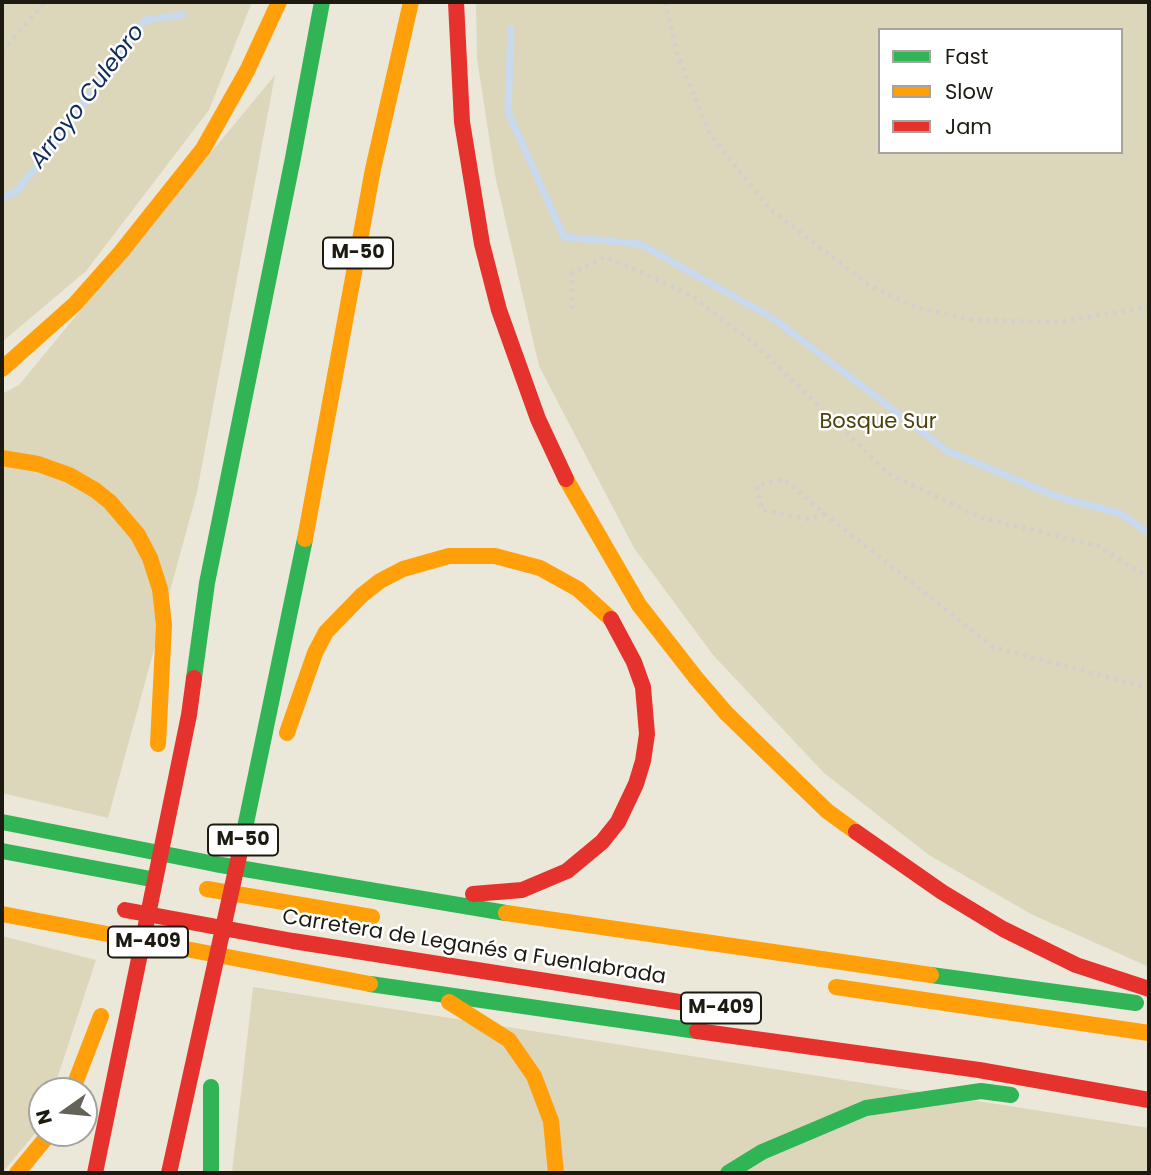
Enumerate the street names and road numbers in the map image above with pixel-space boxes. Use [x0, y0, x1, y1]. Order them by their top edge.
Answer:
road number: M-50 [323, 238, 393, 268]
road number: M-50 [208, 824, 278, 856]
street label: Carretera de Leganés a Fuenlabrada [280, 905, 668, 991]
road number: M-409 [108, 926, 188, 958]
road number: M-409 [681, 992, 761, 1024]

